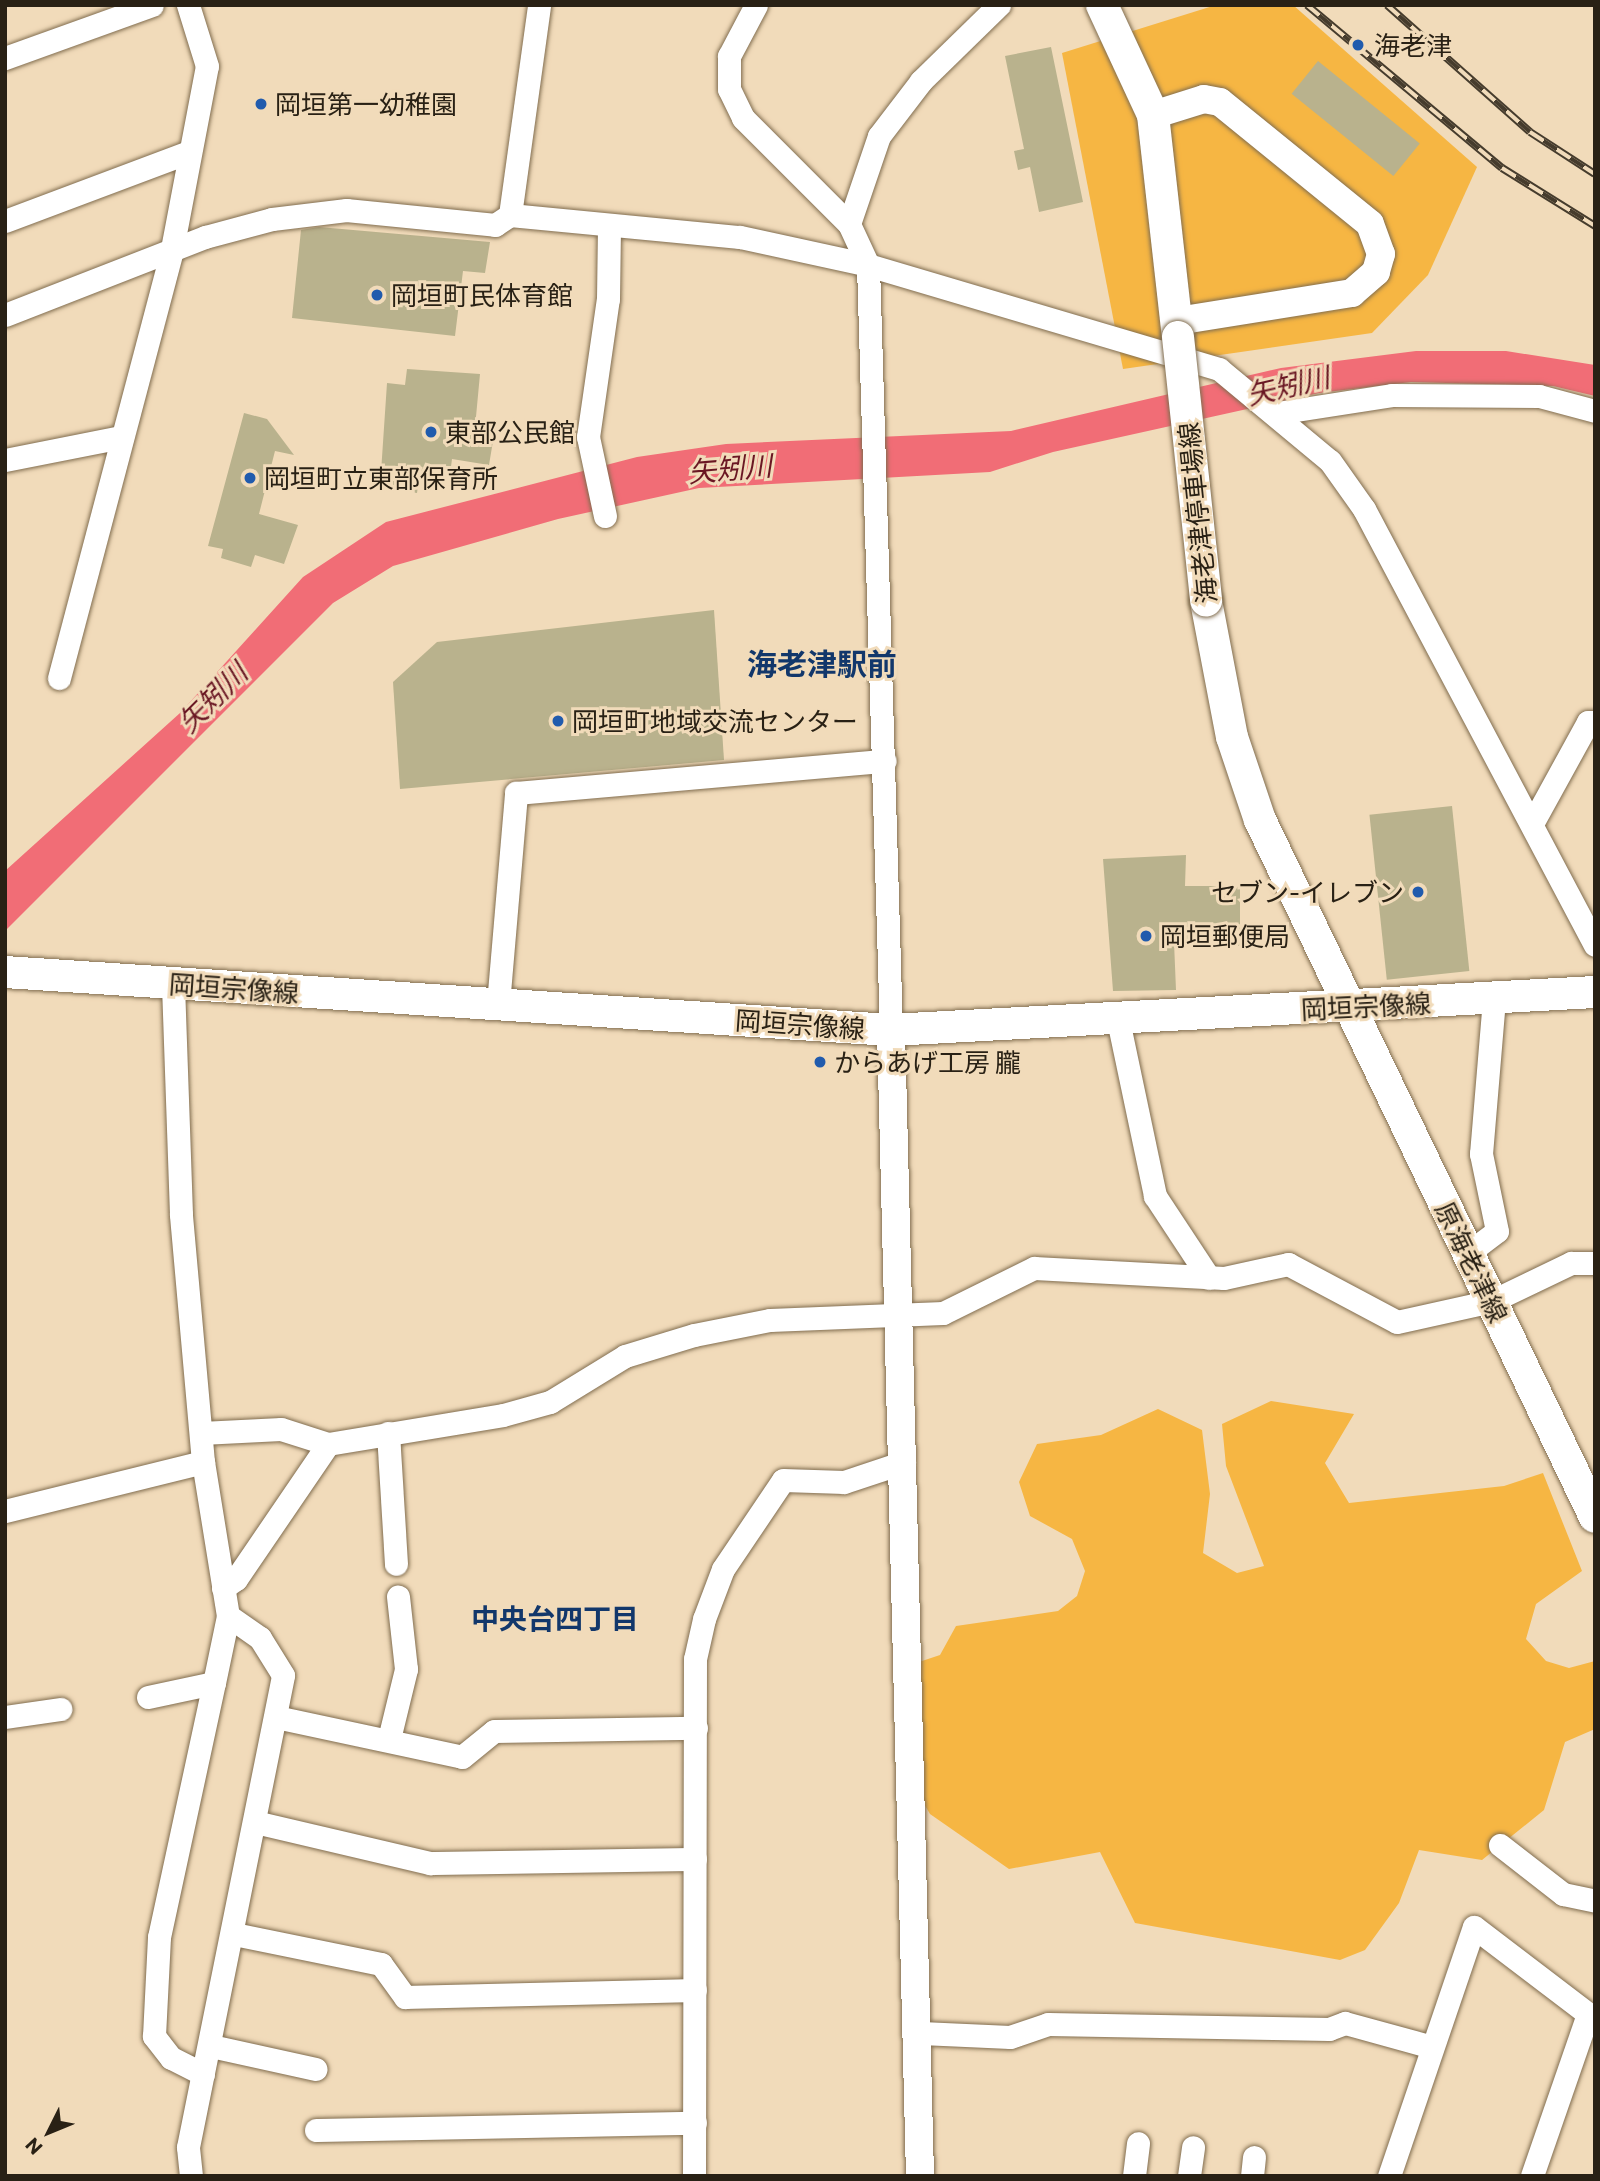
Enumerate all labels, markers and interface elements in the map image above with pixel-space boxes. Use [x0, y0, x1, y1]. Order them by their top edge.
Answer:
place label: 海老津 [1374, 29, 1452, 61]
marker: 海老津 [1348, 35, 1368, 55]
place label: 岡垣第一幼稚園 [275, 88, 457, 120]
marker: 岡垣第一幼稚園 [253, 96, 269, 112]
place label: 岡垣町民体育館 [391, 279, 573, 311]
marker: 岡垣町民体育館 [369, 287, 385, 303]
water label: 矢矧川 [1243, 359, 1333, 411]
place label: 東部公民館 [445, 416, 575, 448]
street label: 海老津停車場線 [1172, 421, 1222, 605]
marker: 東部公民館 [423, 424, 439, 440]
water label: 矢矧川 [687, 448, 773, 488]
place label: 岡垣町立東部保育所 [264, 462, 498, 494]
marker: 岡垣町立東部保育所 [242, 470, 258, 486]
district label: 海老津駅前 [747, 645, 897, 681]
water label: 矢矧川 [170, 655, 254, 739]
place label: 岡垣町地域交流センター [572, 705, 858, 737]
marker: 岡垣町地域交流センター [550, 713, 566, 729]
place label: セブン-イレブン [1211, 876, 1404, 908]
marker: セブン-イレブン [1410, 884, 1426, 900]
place label: 岡垣郵便局 [1160, 920, 1290, 952]
marker: 岡垣郵便局 [1138, 928, 1154, 944]
street label: 岡垣宗像線 [168, 968, 300, 1008]
street label: 岡垣宗像線 [1300, 987, 1432, 1025]
street label: 岡垣宗像線 [734, 1004, 866, 1044]
place label: からあげ工房 朧 [834, 1046, 1021, 1078]
marker: からあげ工房 朧 [812, 1054, 828, 1070]
street label: 原海老津線 [1429, 1197, 1515, 1327]
district label: 中央台四丁目 [471, 1601, 639, 1635]
north arrow [14, 2097, 84, 2167]
text: N [20, 2134, 47, 2160]

